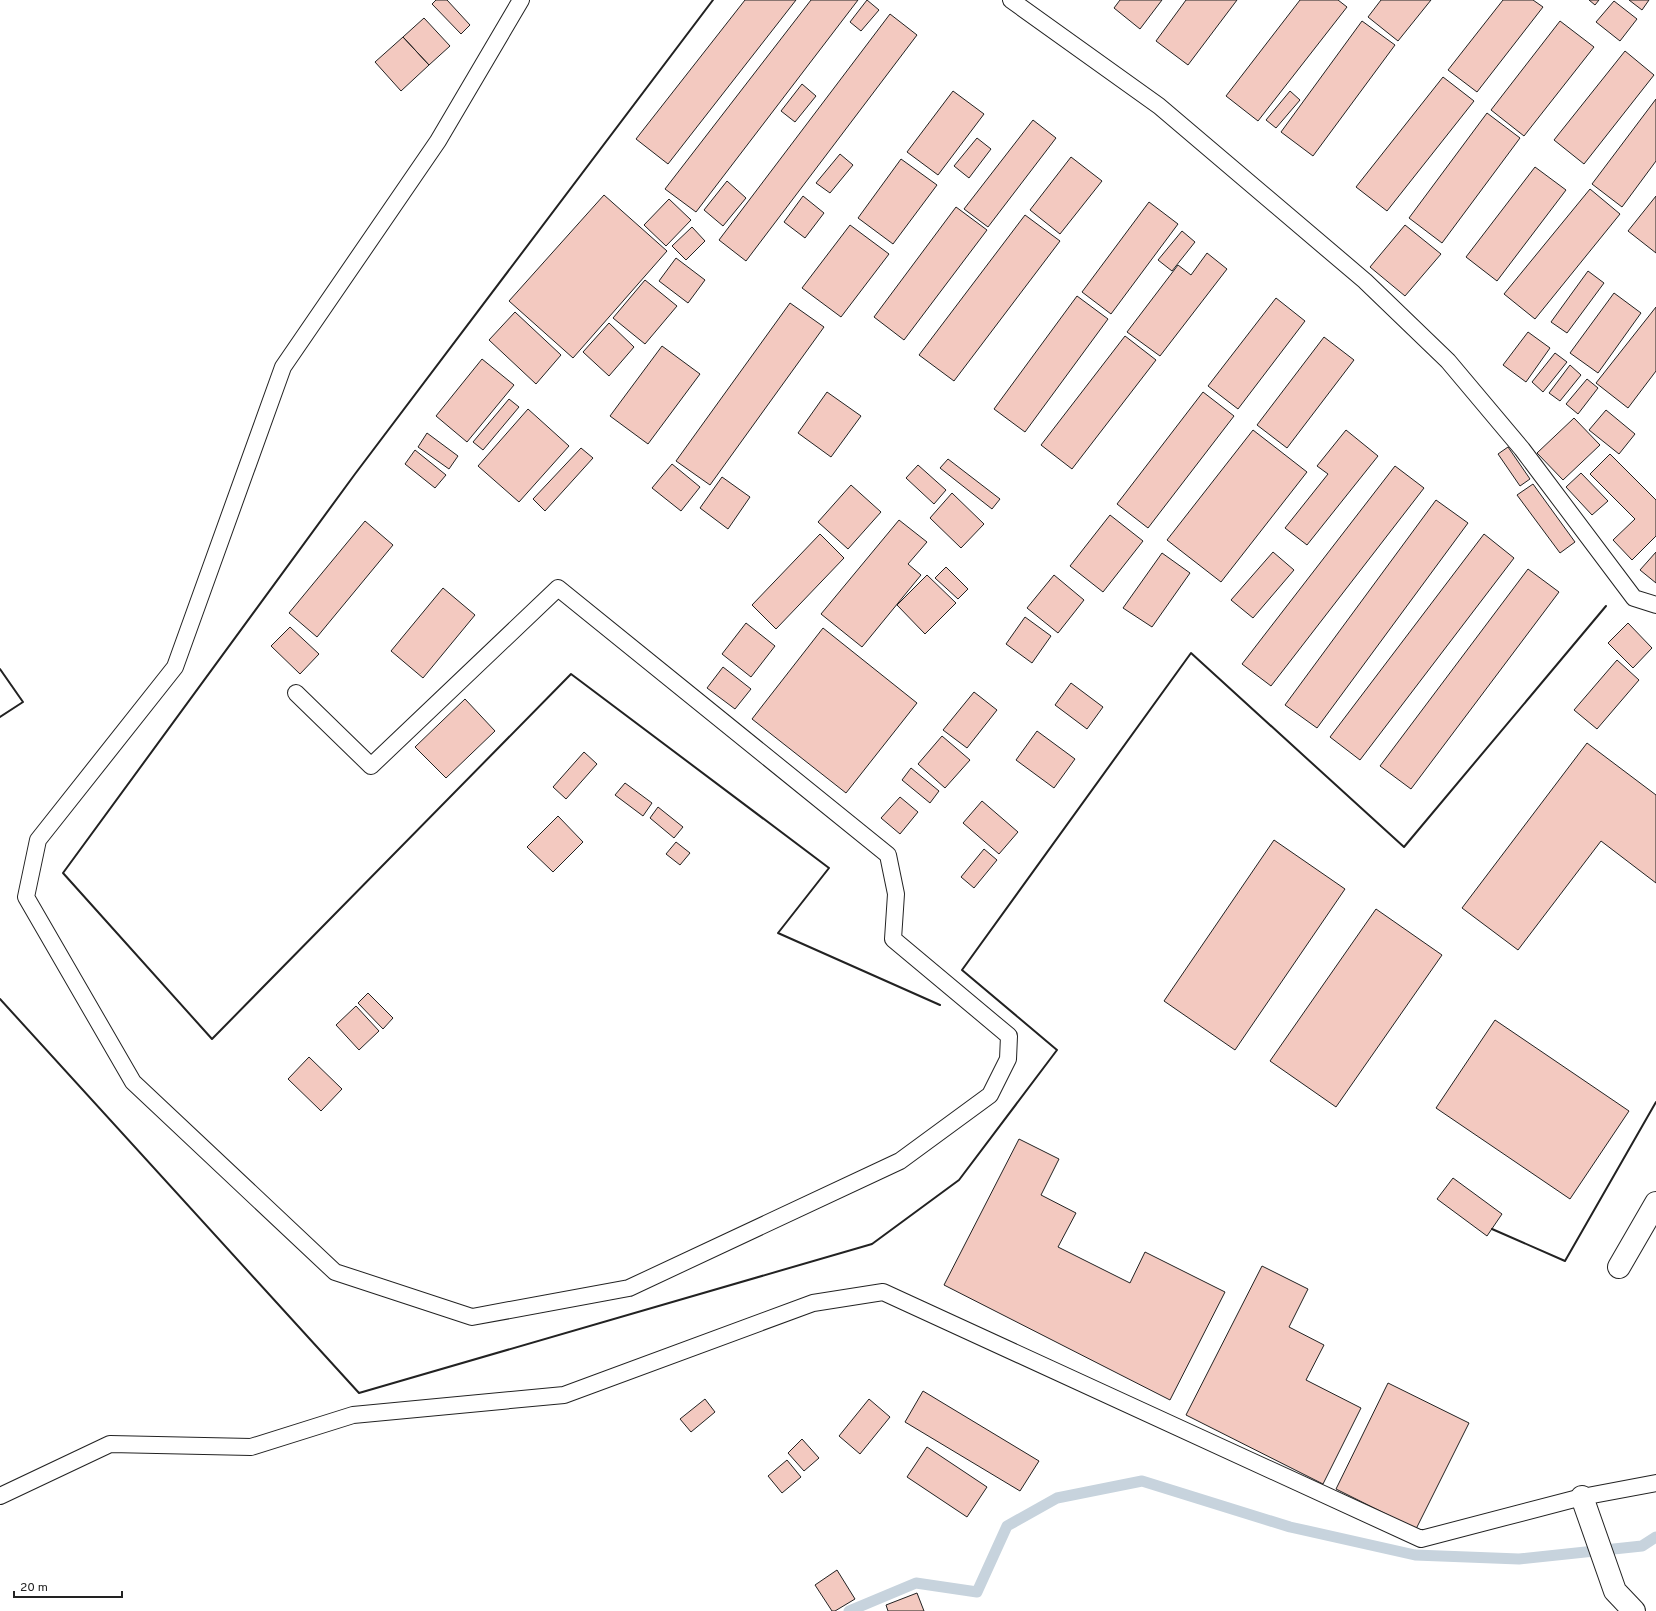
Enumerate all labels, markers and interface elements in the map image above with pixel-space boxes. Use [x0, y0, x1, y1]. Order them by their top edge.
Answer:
scale bar [14, 1573, 122, 1599]
text: 20 m [20, 1580, 48, 1596]

